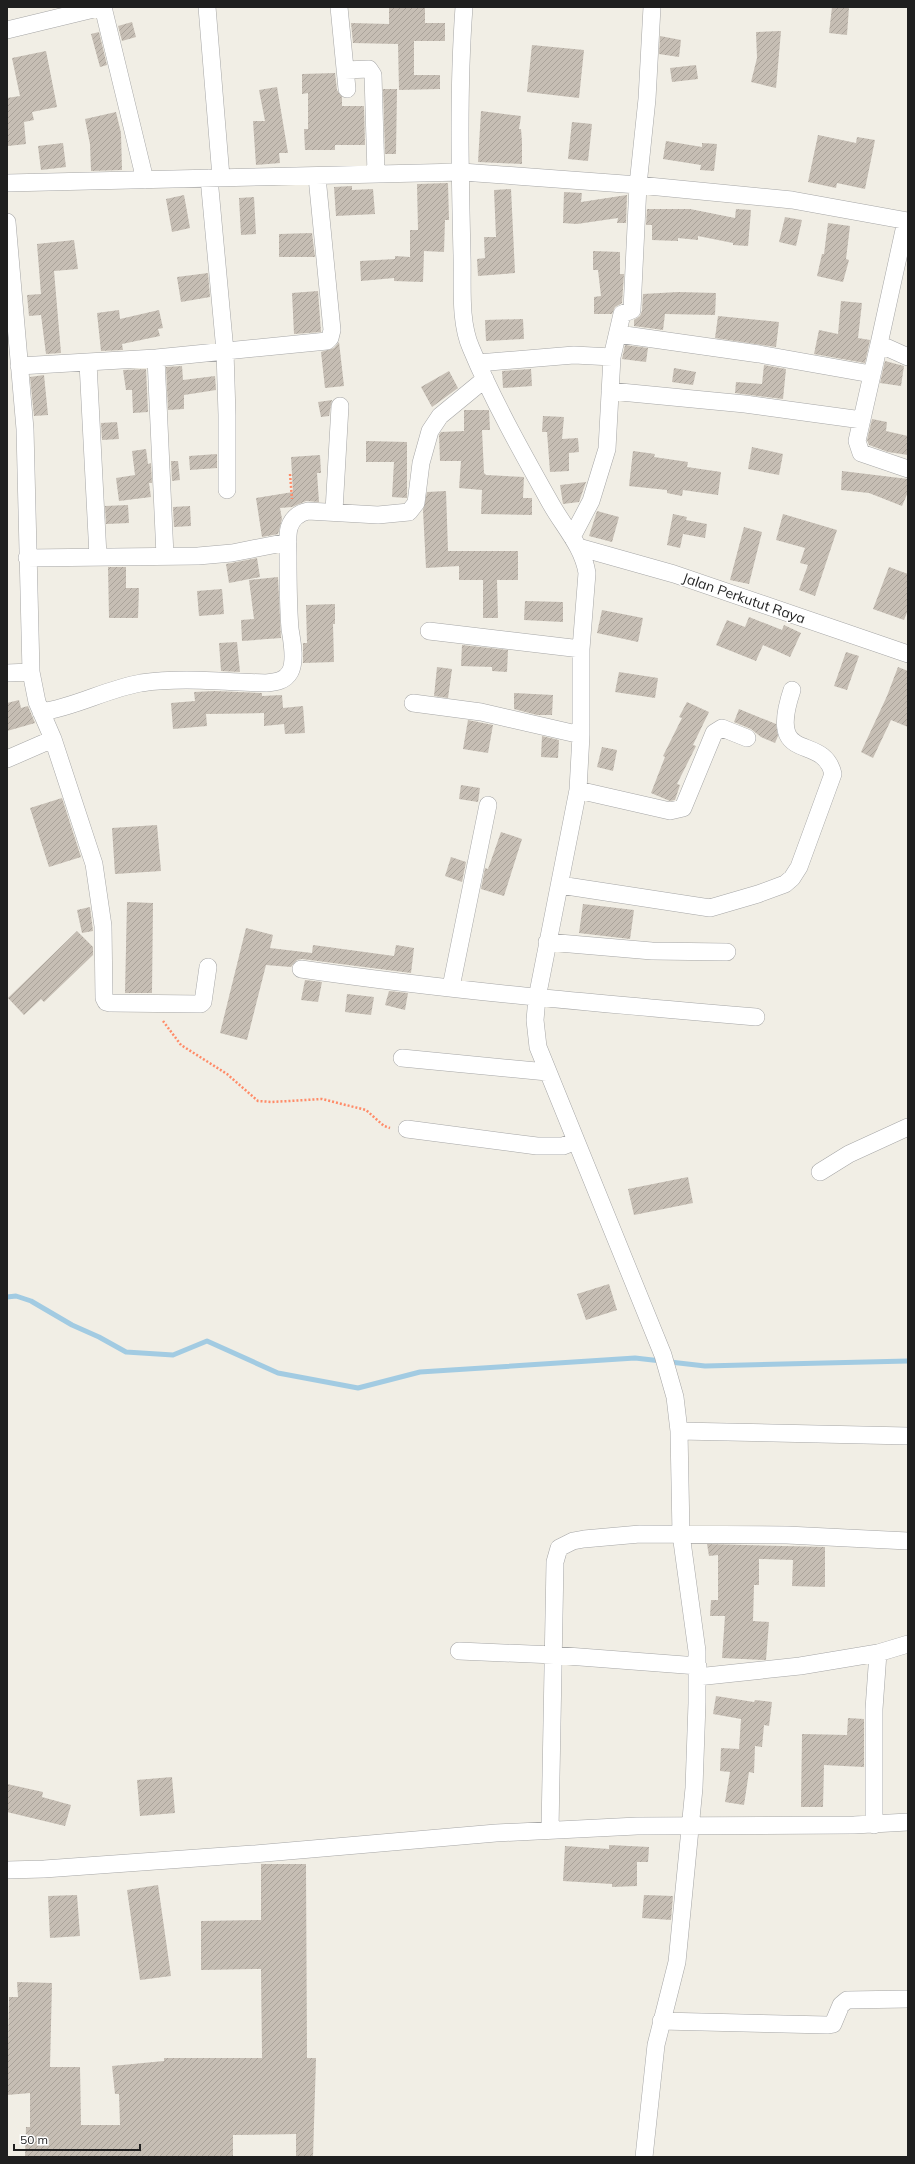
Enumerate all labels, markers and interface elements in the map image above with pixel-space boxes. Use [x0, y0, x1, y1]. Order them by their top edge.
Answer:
street label: Jalan Perkutut Raya [680, 569, 808, 627]
scale bar [14, 2126, 140, 2152]
text: 50 m [20, 2132, 48, 2147]

